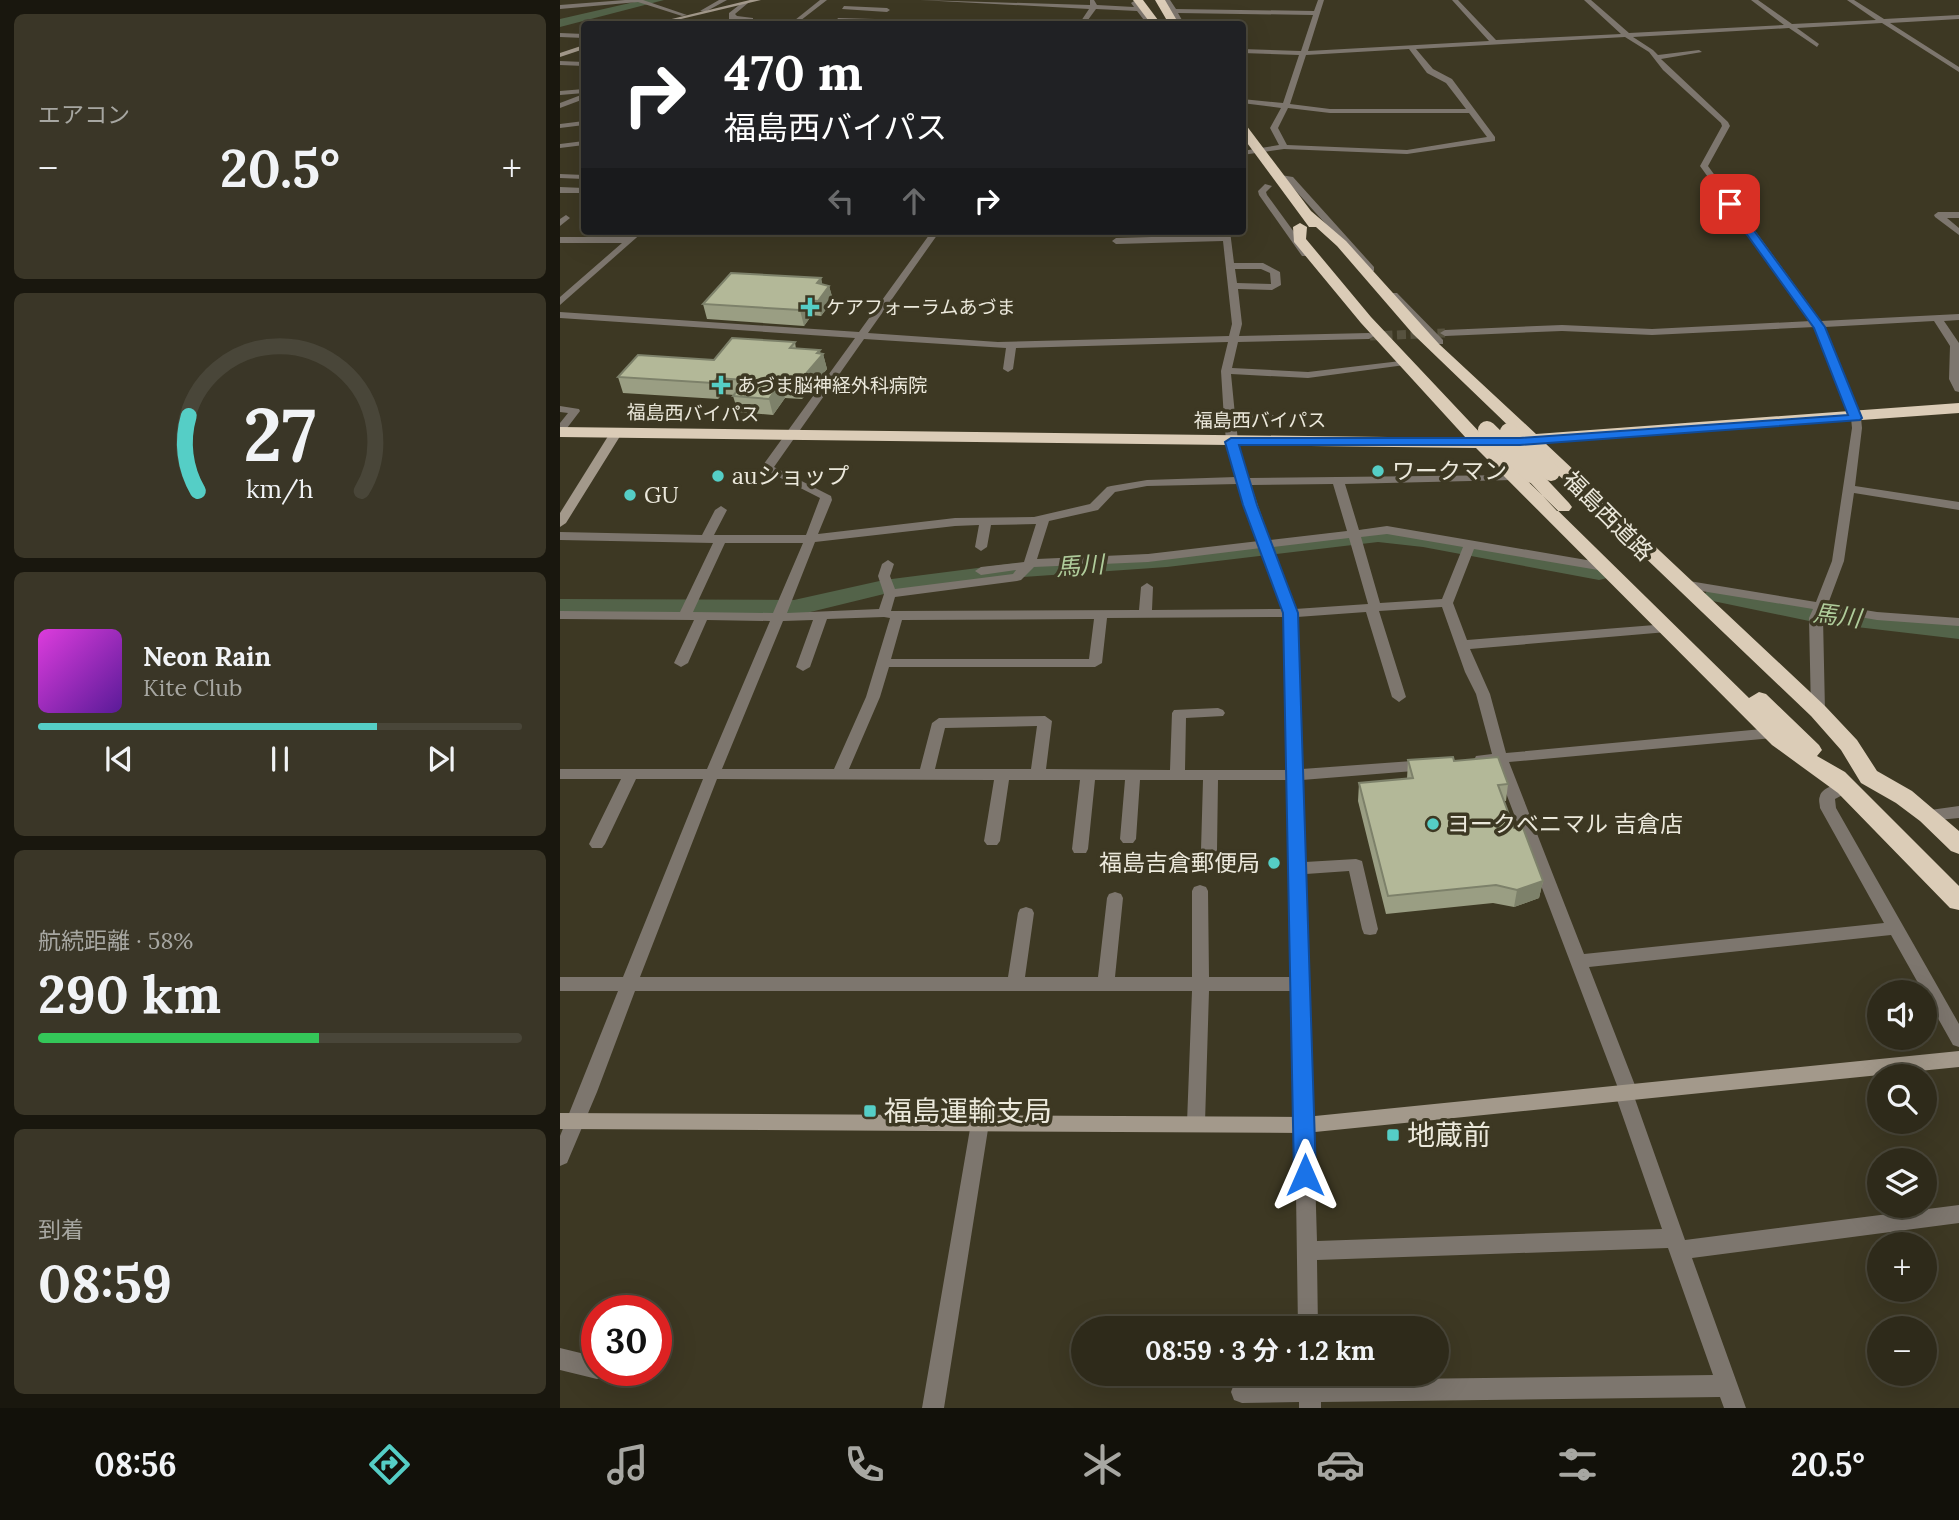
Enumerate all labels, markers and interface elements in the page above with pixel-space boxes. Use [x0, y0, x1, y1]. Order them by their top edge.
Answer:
text: 470 m [724, 41, 863, 103]
icon: right [609, 49, 700, 140]
text: エアコン [38, 100, 130, 129]
text: 福島西バイパス [724, 107, 947, 148]
text: 20.5° [220, 135, 340, 201]
text: − [38, 144, 58, 192]
text: + [502, 144, 522, 192]
pin [1700, 174, 1760, 234]
icon: left [822, 182, 860, 220]
icon: ahead [895, 182, 933, 220]
icon: right [968, 182, 1006, 220]
icon: arrive [1711, 185, 1749, 223]
place label: ケアフォーラムあづま [826, 295, 1015, 319]
marker: ケアフォーラムあづま [800, 297, 820, 317]
place label: あづま脳神経外科病院 [737, 373, 927, 397]
marker: あづま脳神経外科病院 [711, 375, 731, 395]
text: 27 [244, 389, 316, 482]
street label: 福島西バイパス [626, 400, 760, 426]
street label: 福島西バイパス [1194, 408, 1326, 432]
place label: ワークマン [1392, 456, 1507, 485]
place label: auショップ [732, 461, 849, 490]
marker: ワークマン [1370, 463, 1386, 479]
street label: 福島西道路 [1557, 465, 1659, 567]
marker: auショップ [710, 468, 726, 484]
text: km/h [246, 473, 314, 505]
place label: GU [644, 480, 679, 509]
marker: GU [622, 487, 638, 503]
water label: 馬川 [1055, 548, 1108, 583]
water label: 馬川 [1811, 597, 1866, 634]
text: Neon Rain [143, 640, 271, 673]
text: Kite Club [143, 673, 242, 702]
icon: previous [100, 740, 138, 778]
icon: pause [261, 740, 299, 778]
icon: next [422, 740, 460, 778]
place label: ヨークベニマル 吉倉店 [1447, 809, 1683, 838]
marker: ヨークベニマル 吉倉店 [1425, 816, 1441, 832]
place label: 福島吉倉郵便局 [1099, 848, 1260, 877]
marker: 福島吉倉郵便局 [1266, 855, 1282, 871]
text: 航続距離 · 58% [38, 926, 193, 955]
text: 290 km [38, 961, 221, 1027]
map controls [1867, 980, 1937, 1386]
button: sound [1867, 980, 1937, 1050]
button: search [1867, 1064, 1937, 1134]
place label: 福島運輸支局 [884, 1093, 1052, 1129]
marker: 福島運輸支局 [862, 1103, 878, 1119]
place label: 地蔵前 [1407, 1117, 1491, 1153]
marker: 地蔵前 [1385, 1127, 1401, 1143]
position arrow [1268, 1138, 1342, 1212]
button: layers [1867, 1148, 1937, 1218]
text: 到着 [38, 1215, 84, 1244]
button: + [1867, 1232, 1937, 1302]
text: 08:59 [38, 1250, 172, 1316]
speed limit sign: 30 [581, 1295, 672, 1386]
button: − [1867, 1316, 1937, 1386]
text: 08:59 · 3 分 · 1.2 km [1145, 1334, 1375, 1367]
icon: directions [365, 1440, 414, 1489]
icon: music [603, 1440, 652, 1489]
icon: phone [840, 1440, 889, 1489]
icon: climate [1078, 1440, 1127, 1489]
icon: car [1316, 1440, 1365, 1489]
icon: filters [1553, 1440, 1602, 1489]
text: 08:56 [94, 1444, 177, 1485]
text: 20.5° [1791, 1444, 1865, 1485]

